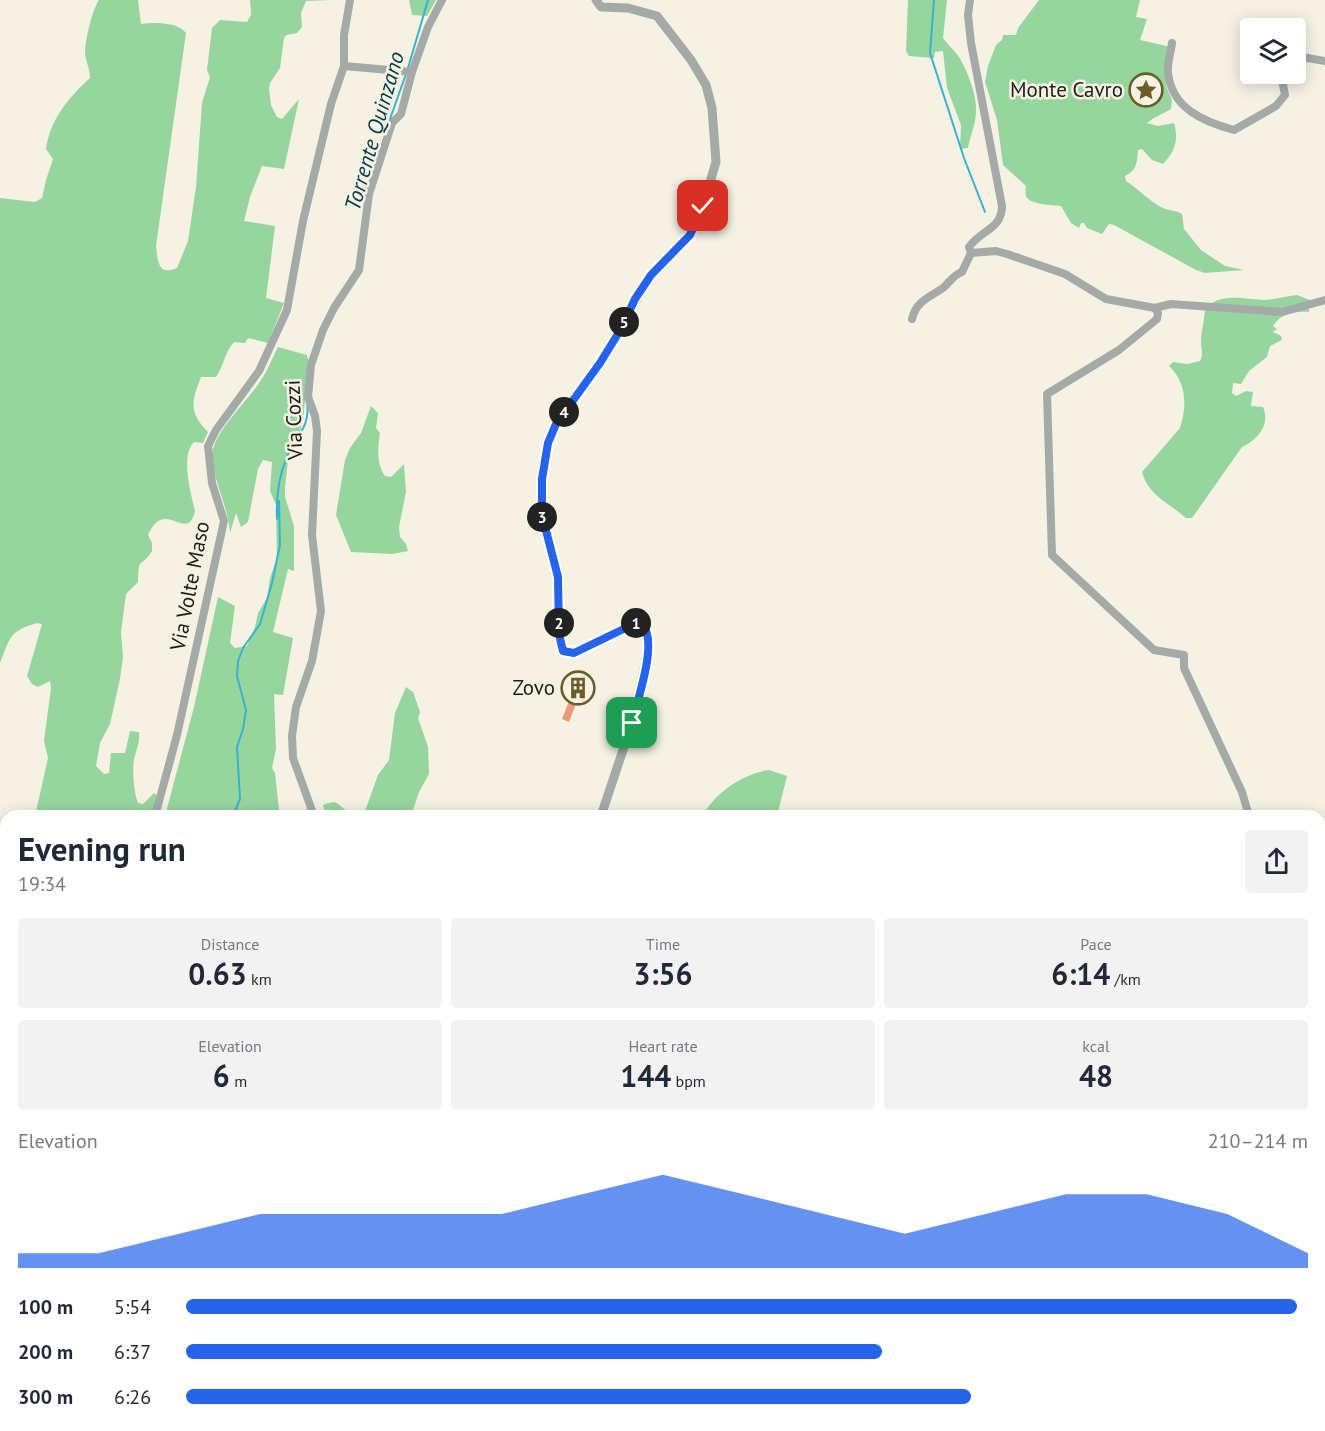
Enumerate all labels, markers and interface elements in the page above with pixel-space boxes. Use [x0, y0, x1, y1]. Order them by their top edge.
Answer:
map controls [1240, 18, 1306, 84]
button: layers [1240, 18, 1306, 84]
water label: Torrente Quinzano [338, 48, 410, 214]
place icon: Monte Cavro [1128, 72, 1164, 108]
place label: Monte Cavro [1010, 76, 1123, 103]
pin [677, 180, 728, 231]
icon: check [686, 189, 719, 222]
pin: 5 [609, 307, 639, 337]
text: 5 [619, 312, 629, 332]
street label: Via Cozzi [279, 379, 308, 462]
pin: 4 [549, 397, 579, 427]
text: 4 [559, 402, 569, 422]
pin: 3 [527, 502, 557, 532]
text: 3 [537, 507, 547, 527]
street label: Via Volte Maso [164, 519, 215, 654]
pin: 2 [544, 608, 574, 638]
pin: 1 [621, 608, 651, 638]
text: 2 [554, 613, 564, 633]
text: 1 [631, 613, 641, 633]
building icon: Zovo [560, 670, 596, 706]
place label: Zovo [512, 674, 555, 701]
pin [606, 697, 657, 748]
icon: arrive [615, 706, 648, 739]
text: Evening run [18, 827, 186, 870]
button: share [1245, 830, 1308, 893]
text: 19:34 [18, 871, 66, 897]
text: Distance [201, 934, 259, 954]
text: Time [646, 934, 680, 954]
text: Pace [1080, 934, 1112, 954]
text: 0.63 [188, 954, 247, 993]
text: 3:56 [633, 954, 693, 993]
text: 6:14 [1051, 954, 1110, 993]
text: km [247, 969, 272, 989]
text: /km [1110, 969, 1141, 989]
text: Elevation [198, 1036, 262, 1056]
text: Heart rate [628, 1036, 698, 1056]
text: kcal [1082, 1036, 1110, 1056]
text: 6 [213, 1056, 230, 1095]
text: 144 [620, 1056, 671, 1095]
text: 48 [1079, 1056, 1113, 1095]
text: m [230, 1071, 247, 1091]
text: bpm [671, 1071, 706, 1091]
text: Elevation [18, 1128, 98, 1154]
text: 210–214 m [1208, 1128, 1308, 1154]
text: 100 m [18, 1294, 73, 1320]
text: 5:54 [114, 1294, 151, 1320]
text: 200 m [18, 1339, 73, 1365]
text: 6:37 [114, 1339, 151, 1365]
text: 300 m [18, 1384, 73, 1410]
text: 6:26 [114, 1384, 151, 1410]

